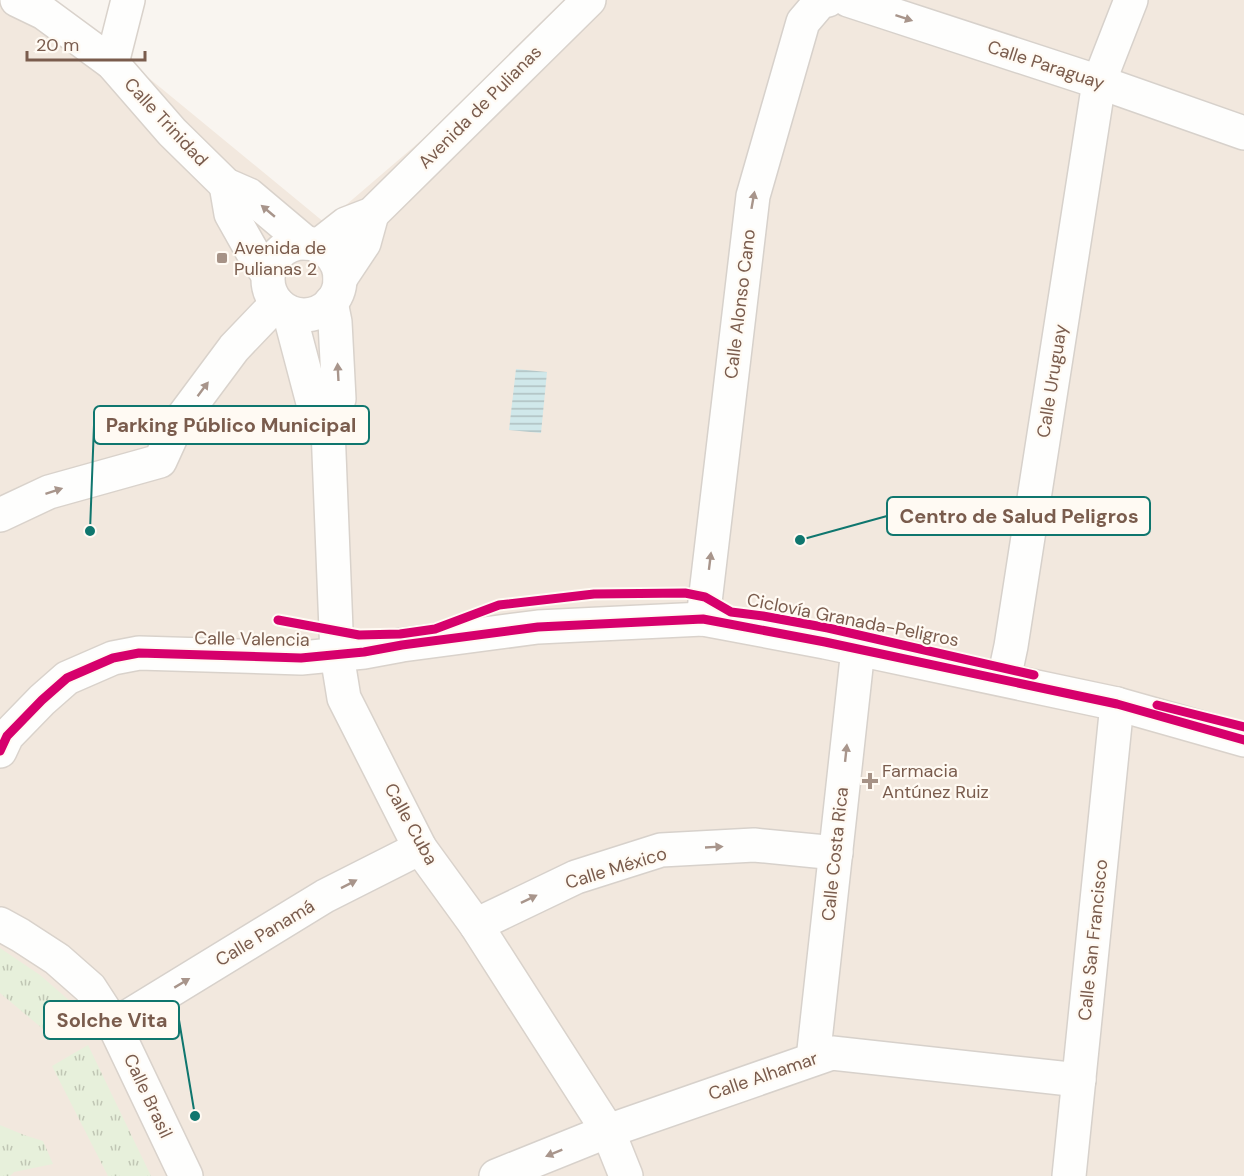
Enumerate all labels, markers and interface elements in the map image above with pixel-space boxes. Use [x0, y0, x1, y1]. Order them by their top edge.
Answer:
one-way arrow [895, 14, 913, 23]
scale bar [27, 24, 146, 62]
text: 20 m [36, 33, 79, 57]
street label: Calle Paraguay [984, 35, 1108, 95]
street label: Avenida de Pulianas [413, 40, 547, 174]
street label: Calle Trinidad [119, 73, 213, 171]
one-way arrow [749, 190, 758, 209]
one-way arrow [261, 205, 276, 218]
street label: Calle Alonso Cano [719, 228, 761, 380]
place label: Avenida de Pulianas 2 [234, 236, 326, 281]
marker: Avenida de Pulianas 2 [215, 251, 229, 265]
street label: Calle Uruguay [1031, 323, 1073, 439]
one-way arrow [333, 362, 342, 381]
one-way arrow [197, 381, 209, 397]
callout: Parking Público Municipal [94, 406, 369, 444]
text: Parking Público Municipal [106, 412, 356, 438]
one-way arrow [45, 486, 63, 496]
callout: Centro de Salud Peligros [887, 497, 1150, 535]
text: Centro de Salud Peligros [899, 503, 1139, 529]
one-way arrow [705, 551, 714, 570]
street label: Ciclovía Granada-Peligros [745, 588, 961, 652]
street label: Calle Valencia [194, 626, 310, 652]
one-way arrow [842, 743, 851, 762]
place label: Farmacia Antúnez Ruiz [882, 759, 989, 804]
marker: Farmacia Antúnez Ruiz [863, 774, 877, 788]
street label: Calle Cuba [379, 779, 443, 869]
street label: Calle Costa Rica [816, 786, 854, 922]
street label: Calle México [562, 841, 670, 895]
one-way arrow [705, 843, 724, 852]
street label: Calle San Francisco [1073, 858, 1113, 1022]
one-way arrow [341, 879, 358, 888]
street label: Calle Panamá [211, 894, 319, 972]
one-way arrow [520, 895, 537, 904]
one-way arrow [174, 978, 190, 989]
callout: Solche Vita [44, 1001, 179, 1039]
text: Solche Vita [57, 1007, 167, 1033]
street label: Calle Alhamar [705, 1046, 821, 1106]
street label: Calle Brasil [118, 1050, 178, 1142]
one-way arrow [545, 1148, 563, 1158]

